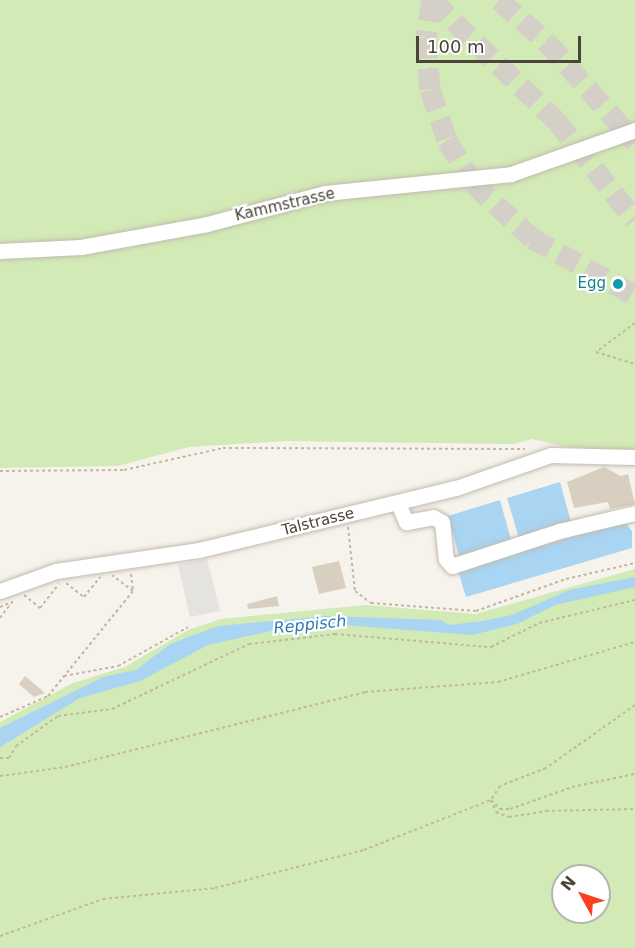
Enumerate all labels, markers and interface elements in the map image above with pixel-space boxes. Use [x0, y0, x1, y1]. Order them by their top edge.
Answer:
scale bar [419, 24, 584, 62]
text: 100 m [427, 36, 485, 57]
street label: Kammstrasse [233, 185, 337, 225]
place label: Egg [577, 275, 606, 293]
marker: Egg [611, 277, 625, 291]
street label: Talstrasse [280, 504, 356, 540]
water label: Reppisch [273, 612, 347, 638]
north arrow [551, 864, 611, 924]
text: N [557, 872, 580, 895]

